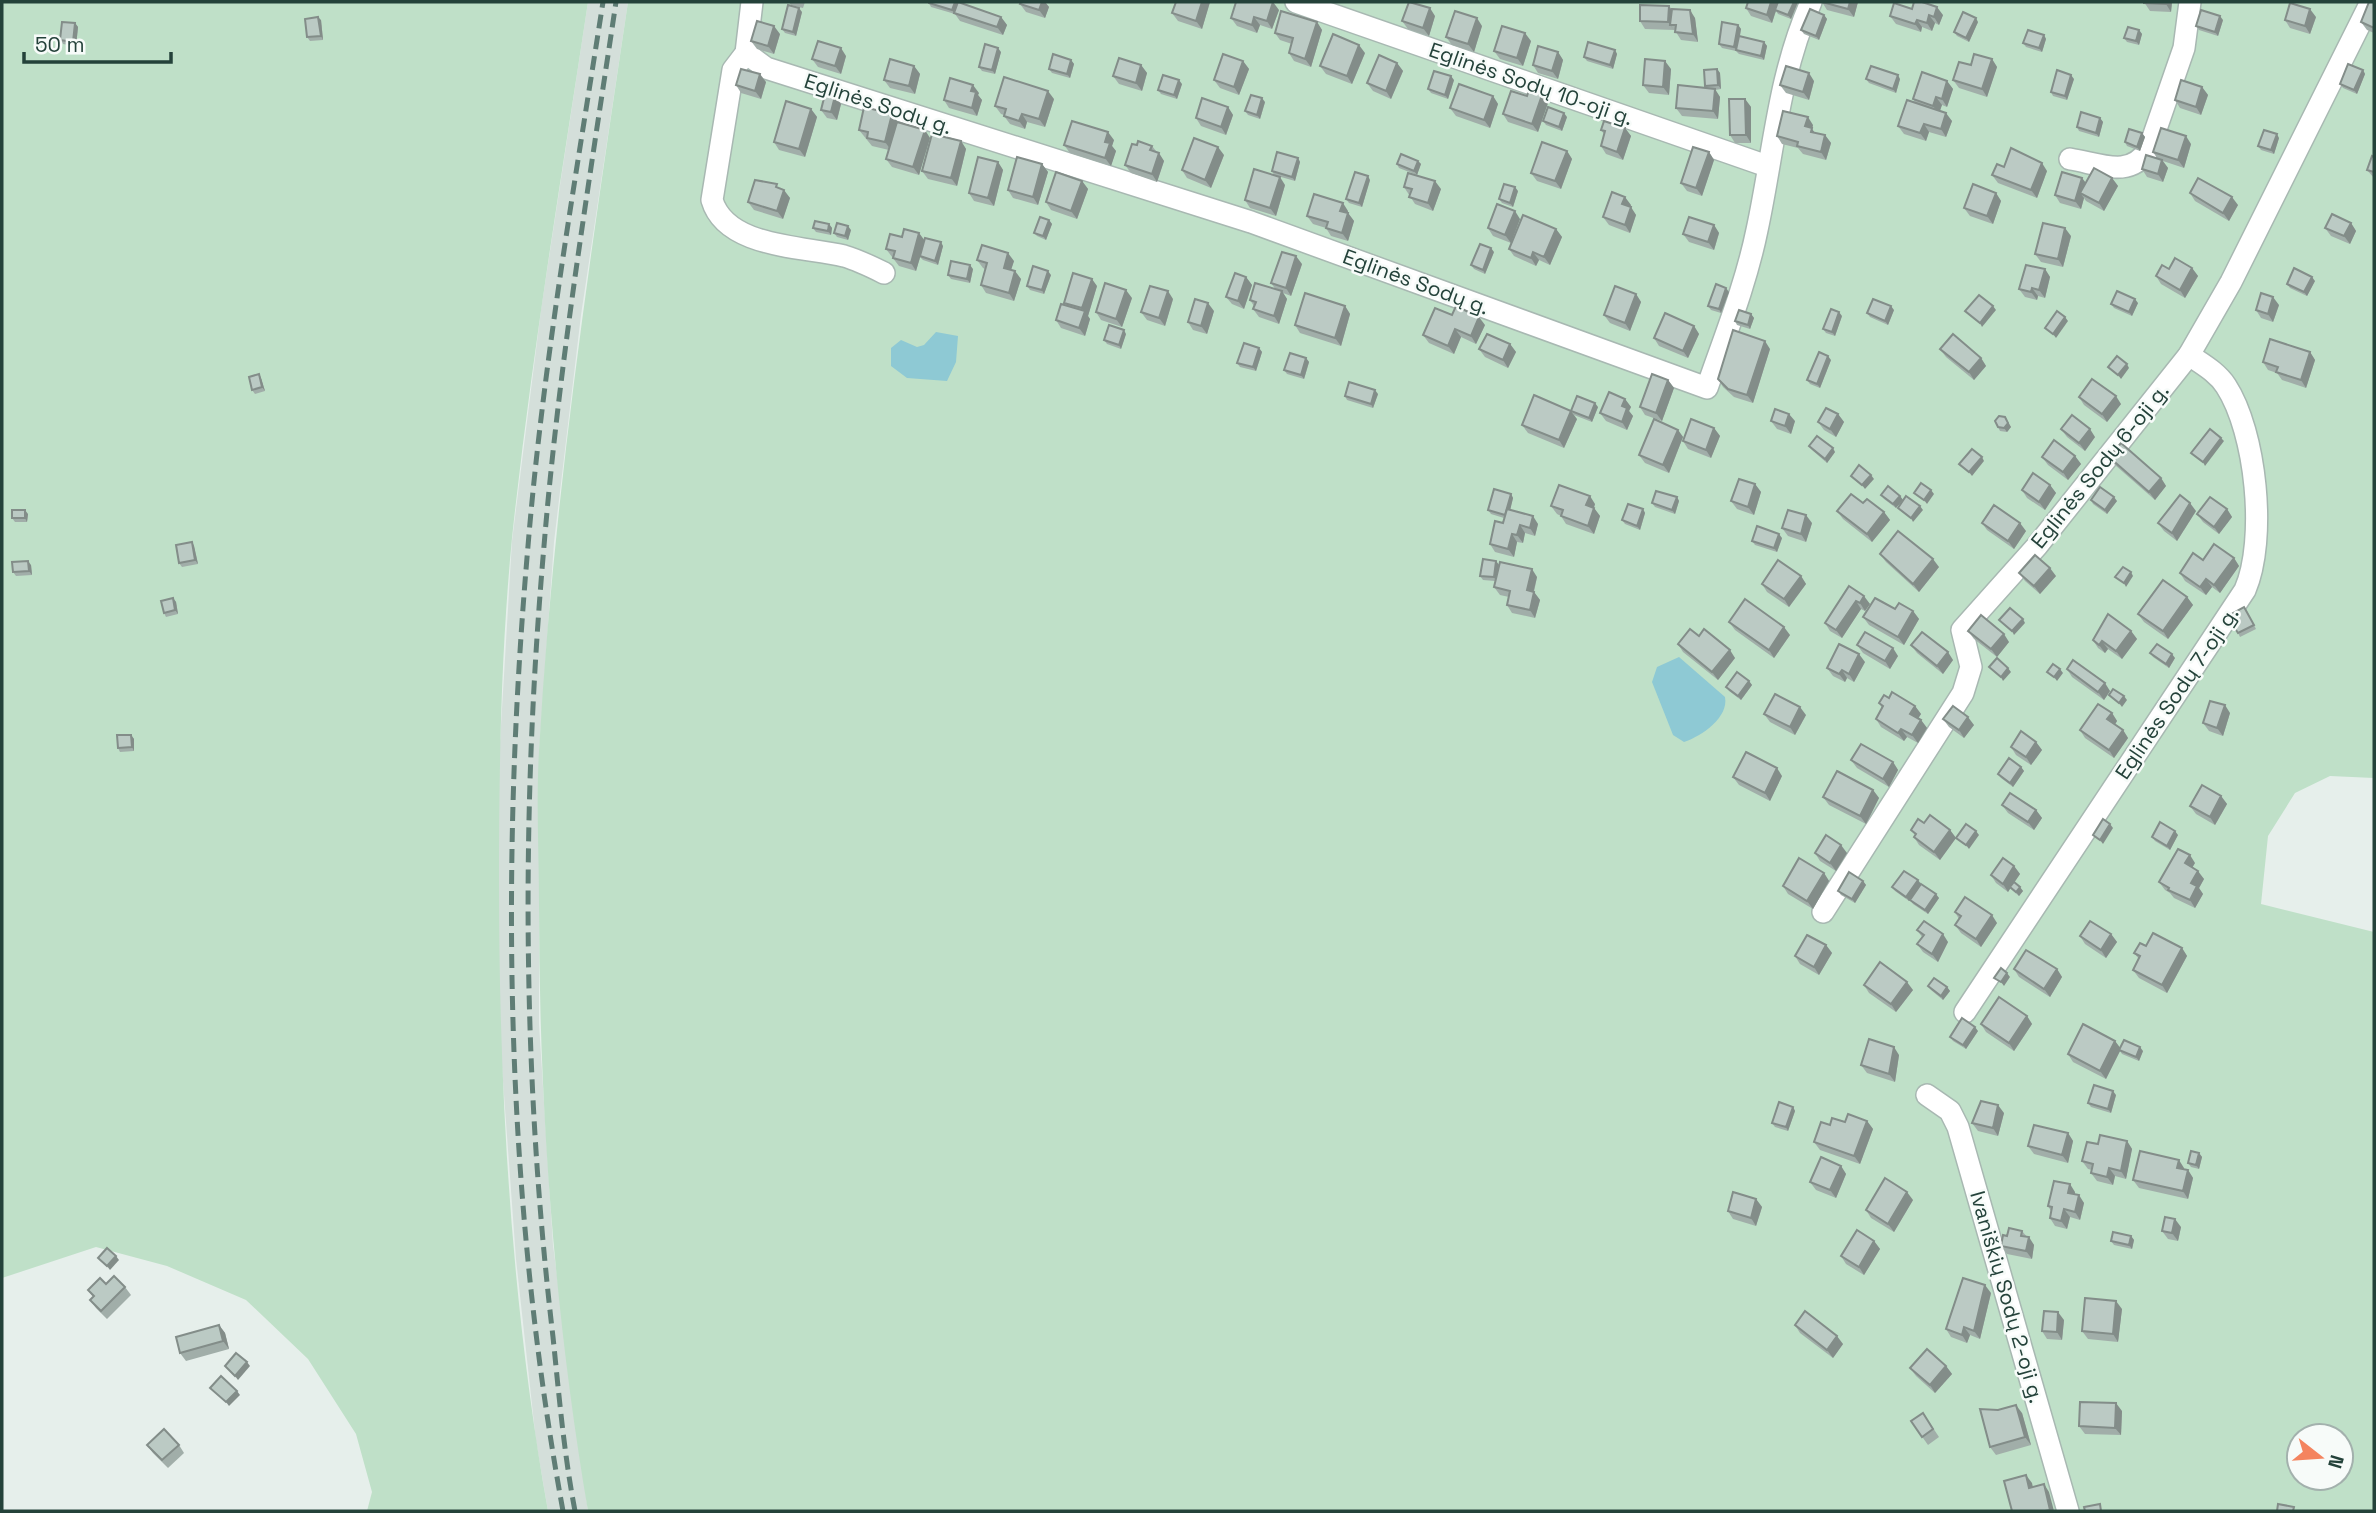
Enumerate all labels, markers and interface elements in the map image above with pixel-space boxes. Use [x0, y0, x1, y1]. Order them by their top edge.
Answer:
scale bar [24, 21, 172, 65]
text: 50 m [35, 31, 85, 58]
street label: Eglinės Sodų 10-oji g. [1425, 36, 1637, 131]
street label: Eglinės Sodų g. [801, 67, 955, 140]
street label: Eglinės Sodų g. [1339, 243, 1493, 321]
street label: Eglinės Sodų 6-oji g. [2025, 378, 2175, 554]
street label: Eglinės Sodų 7-oji g. [2109, 601, 2244, 784]
street label: Ivaniškių Sodų 2-oji g. [1964, 1188, 2051, 1406]
north arrow [2285, 1422, 2355, 1492]
text: N [2322, 1452, 2350, 1472]

